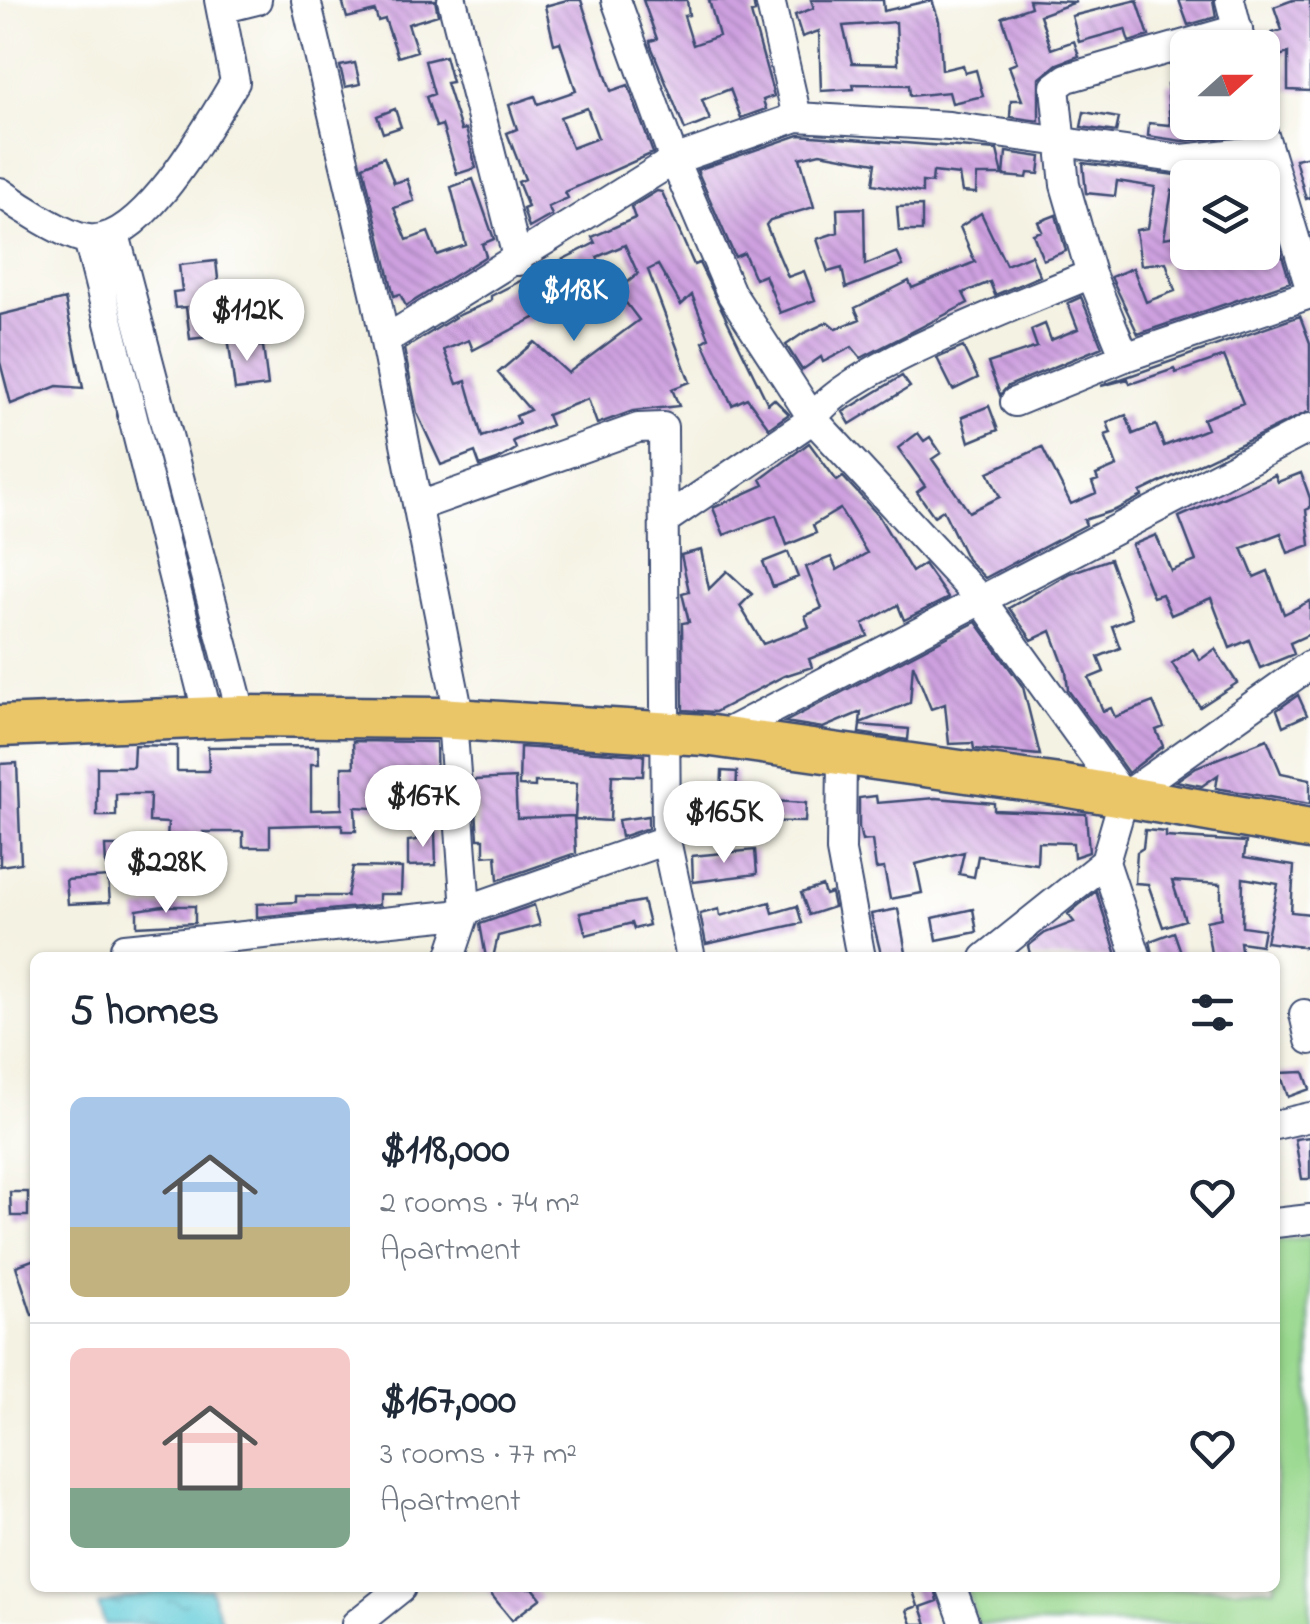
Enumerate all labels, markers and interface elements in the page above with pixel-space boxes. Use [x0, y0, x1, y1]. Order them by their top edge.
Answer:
north arrow [1170, 30, 1280, 140]
map controls [1170, 30, 1280, 270]
button: layers [1170, 160, 1280, 270]
pin: $118K [504, 259, 644, 344]
text: $118K [540, 268, 608, 315]
pin: $112K [177, 279, 317, 364]
text: $112K [211, 288, 283, 335]
pin: $167K [353, 765, 493, 850]
text: $167K [387, 774, 459, 821]
pin: $165K [654, 781, 794, 866]
text: $165K [685, 790, 763, 837]
pin: $228K [96, 831, 236, 916]
text: $228K [127, 840, 205, 887]
text: 5 homes [70, 982, 219, 1043]
icon: filters [1185, 985, 1240, 1040]
text: $118,000 [380, 1120, 510, 1181]
icon: home [150, 1137, 270, 1257]
icon: heart [1185, 1170, 1240, 1225]
text: 2 rooms · 74 m² [380, 1181, 580, 1228]
text: Apartment [380, 1228, 521, 1275]
text: $167,000 [380, 1371, 516, 1432]
icon: home [150, 1388, 270, 1508]
icon: heart [1185, 1421, 1240, 1476]
text: 3 rooms · 77 m² [380, 1432, 577, 1479]
text: Apartment [380, 1479, 521, 1526]

